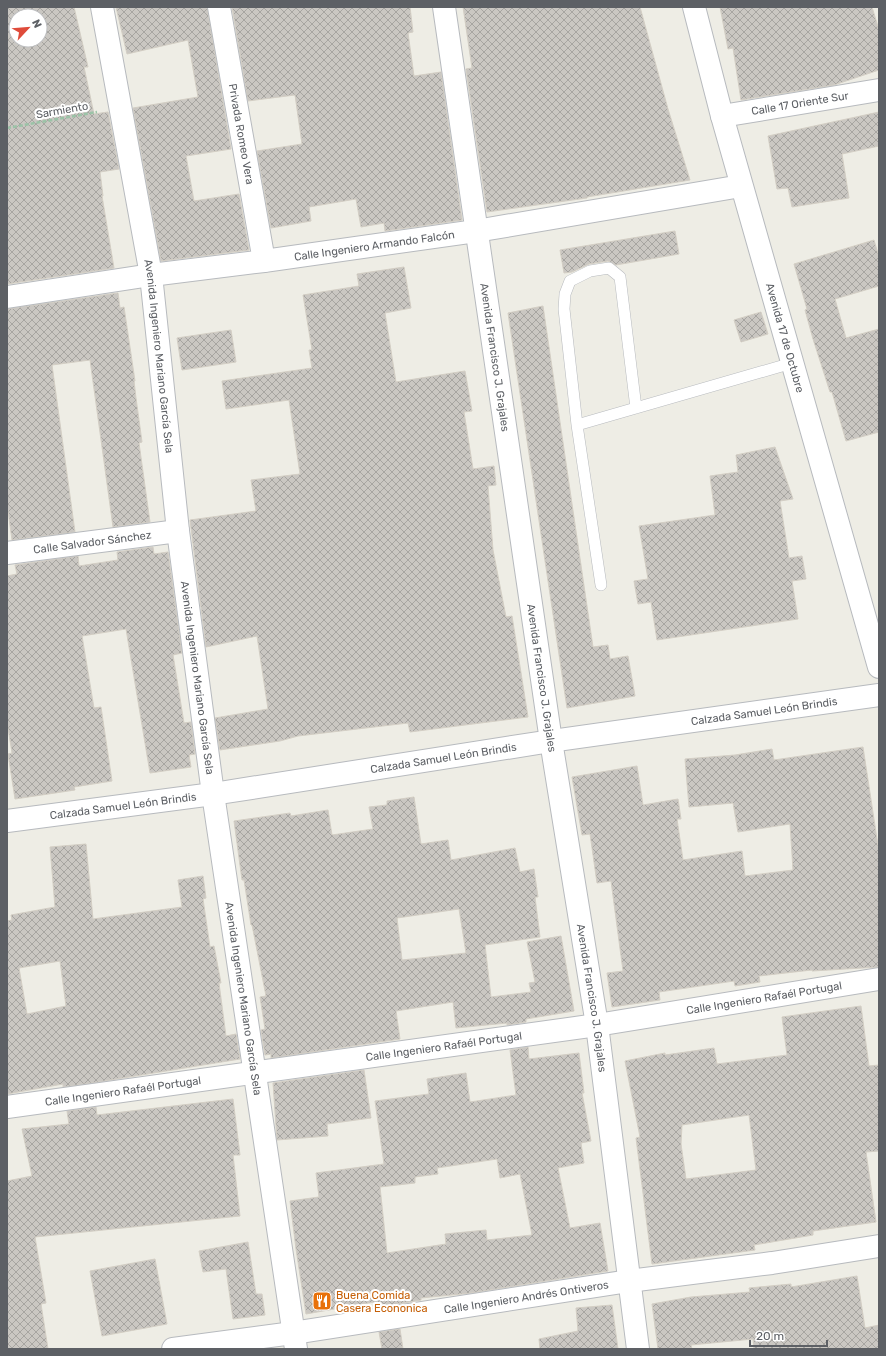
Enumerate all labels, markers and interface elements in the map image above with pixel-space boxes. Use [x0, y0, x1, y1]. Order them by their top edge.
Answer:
north arrow [8, 8, 48, 48]
text: N [29, 17, 44, 30]
street label: Privada Romeo Vera [226, 83, 256, 186]
street label: Calle 17 Oriente Sur [750, 89, 851, 118]
street label: Sarmiento [35, 99, 89, 121]
street label: Calle Ingeniero Armando Falcón [293, 228, 456, 264]
street label: Avenida Ingeniero Mariano García Sela [141, 258, 176, 454]
street label: Avenida 17 de Octubre [763, 281, 806, 394]
street label: Avenida Francisco J. Grajales [477, 282, 512, 433]
street label: Calle Salvador Sánchez [33, 528, 153, 557]
street label: Avenida Ingeniero Mariano García Sela [178, 580, 216, 776]
street label: Avenida Francisco J. Grajales [524, 603, 559, 753]
street label: Calzada Samuel León Brindis [690, 695, 838, 728]
street label: Calzada Samuel León Brindis [370, 740, 518, 776]
street label: Calzada Samuel León Brindis [49, 790, 198, 822]
street label: Avenida Ingeniero Mariano García Sela [222, 901, 264, 1096]
street label: Avenida Francisco J. Grajales [574, 923, 609, 1073]
street label: Calle Ingeniero Rafaél Portugal [685, 979, 843, 1017]
street label: Calle Ingeniero Rafaél Portugal [365, 1030, 523, 1064]
street label: Calle Ingeniero Rafaél Portugal [44, 1074, 202, 1109]
street label: Calle Ingeniero Andrés Ontiveros [443, 1278, 610, 1317]
place label: Buena Comida Casera Econonica [336, 1289, 427, 1315]
restaurant icon: Buena Comida Casera Econonica [311, 1290, 333, 1312]
scale bar [750, 1322, 827, 1348]
text: 20 m [756, 1329, 784, 1343]

